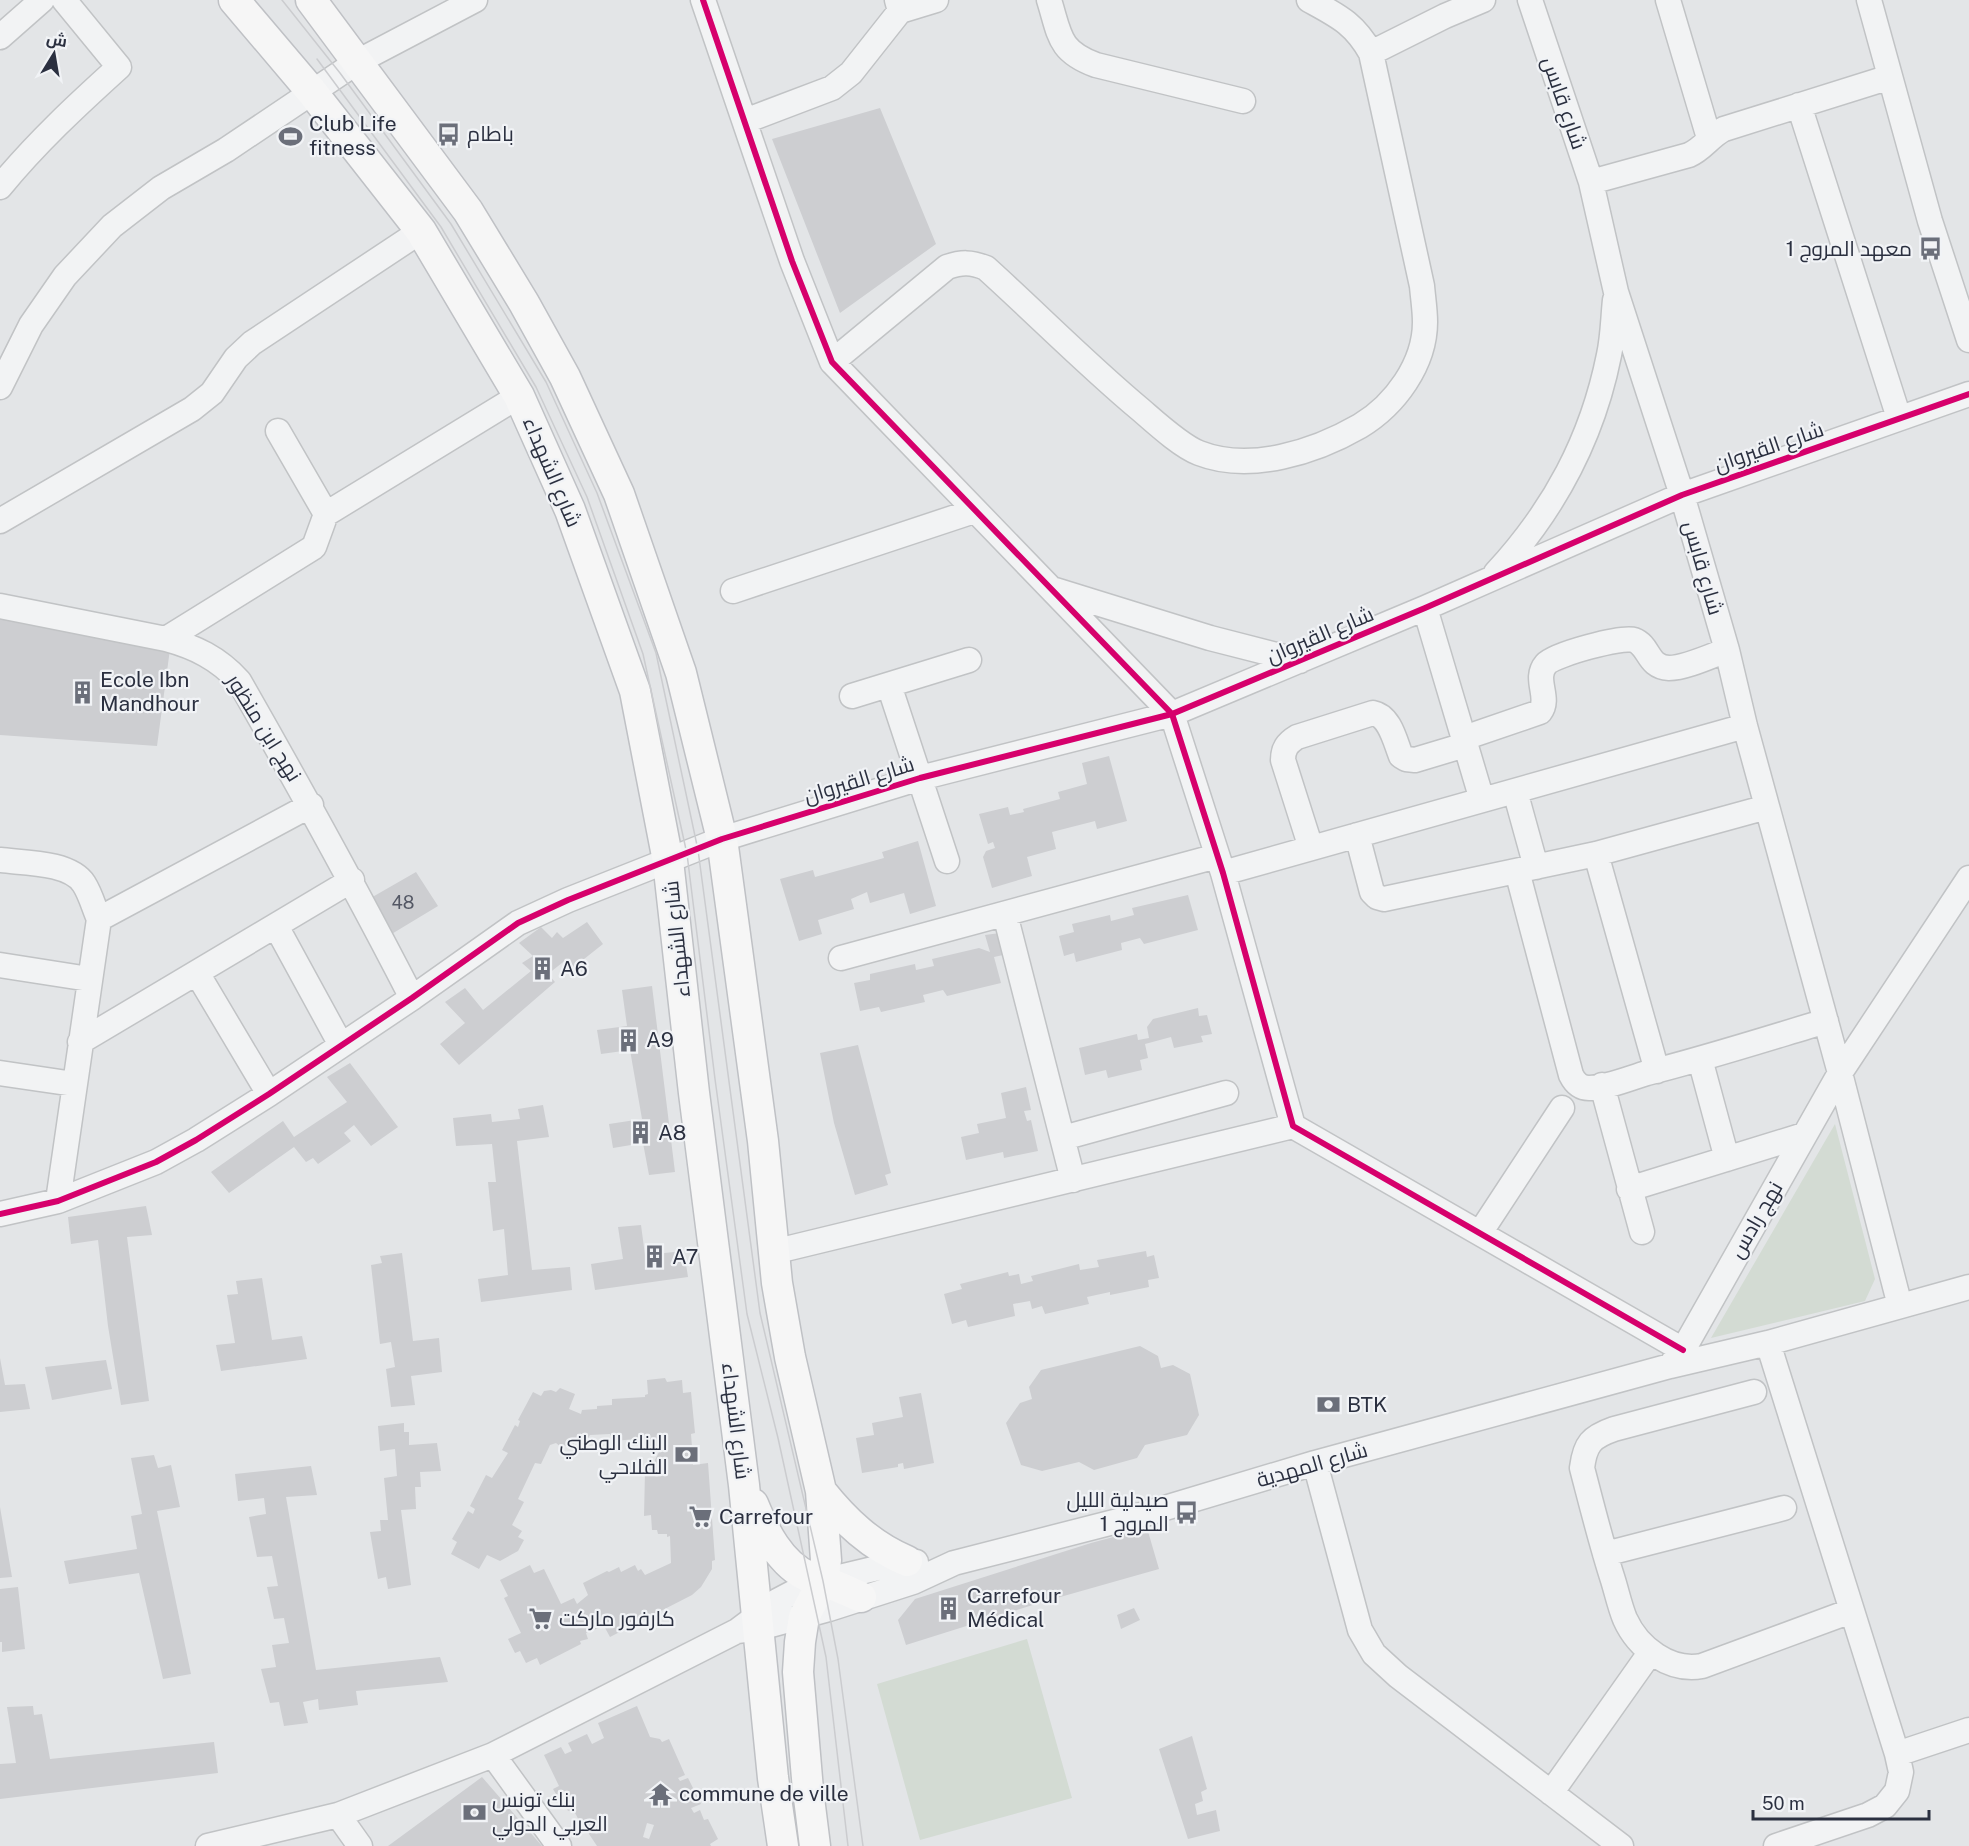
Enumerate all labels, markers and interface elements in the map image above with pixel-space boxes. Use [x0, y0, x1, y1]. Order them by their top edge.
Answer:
north arrow [24, 24, 84, 84]
text: ش [45, 28, 69, 51]
street label: شارع قابس [1535, 53, 1592, 153]
place label: Club Life fitness [309, 111, 397, 160]
bus stop icon: باطام [436, 121, 462, 147]
place label: باطام [467, 121, 514, 148]
sports icon: Club Life fitness [278, 123, 304, 149]
place label: معهد المروج 1 [1786, 236, 1912, 263]
bus stop icon: معهد المروج 1 [1917, 236, 1943, 262]
street label: شارع الشهداء [516, 413, 587, 532]
street label: شارع القيروان [1711, 416, 1828, 479]
street label: شارع قابس [1676, 518, 1729, 618]
street label: شارع القيروان [1262, 601, 1378, 670]
place label: Ecole Ibn Mandhour [100, 667, 199, 716]
street label: نهج ابن منظور [219, 669, 307, 787]
building icon: Ecole Ibn Mandhour [69, 679, 95, 705]
street label: شارع القيروان [801, 751, 918, 810]
street label: شارع الشهداء [658, 879, 697, 999]
house number: 48 [392, 892, 414, 913]
building icon: A6 [529, 956, 555, 982]
place label: A6 [560, 956, 588, 981]
building icon: A9 [615, 1027, 641, 1053]
place label: A9 [646, 1027, 674, 1052]
building icon: A8 [627, 1120, 653, 1146]
place label: A8 [658, 1120, 686, 1145]
street label: نهج رادس [1724, 1177, 1789, 1264]
building icon: A7 [641, 1244, 667, 1270]
place label: A7 [672, 1244, 698, 1269]
street label: شارع الشهداء [715, 1361, 756, 1481]
bank icon: BTK [1316, 1392, 1342, 1418]
place label: BTK [1347, 1392, 1387, 1417]
place label: البنك الوطني الفلاحي [559, 1430, 668, 1483]
street label: شارع المهدية [1254, 1437, 1371, 1494]
bank icon: البنك الوطني الفلاحي [673, 1442, 699, 1468]
place label: صيدلية الليل المروج 1 [1066, 1487, 1169, 1538]
bus stop icon: صيدلية الليل المروج 1 [1174, 1499, 1200, 1525]
supermarket icon: Carrefour [688, 1504, 714, 1530]
place label: Carrefour [719, 1504, 813, 1529]
place label: Carrefour Médical [967, 1583, 1061, 1632]
building icon: Carrefour Médical [936, 1595, 962, 1621]
supermarket icon: كارفور ماركت [528, 1606, 554, 1632]
place label: كارفور ماركت [559, 1606, 675, 1631]
temple icon: commune de ville [648, 1781, 674, 1807]
place label: commune de ville [679, 1781, 849, 1806]
scale bar [1753, 1783, 1928, 1821]
place label: بنك تونس العربي الدولي [492, 1787, 608, 1840]
text: 50 m [1762, 1793, 1805, 1814]
bank icon: بنك تونس العربي الدولي [461, 1799, 487, 1825]

